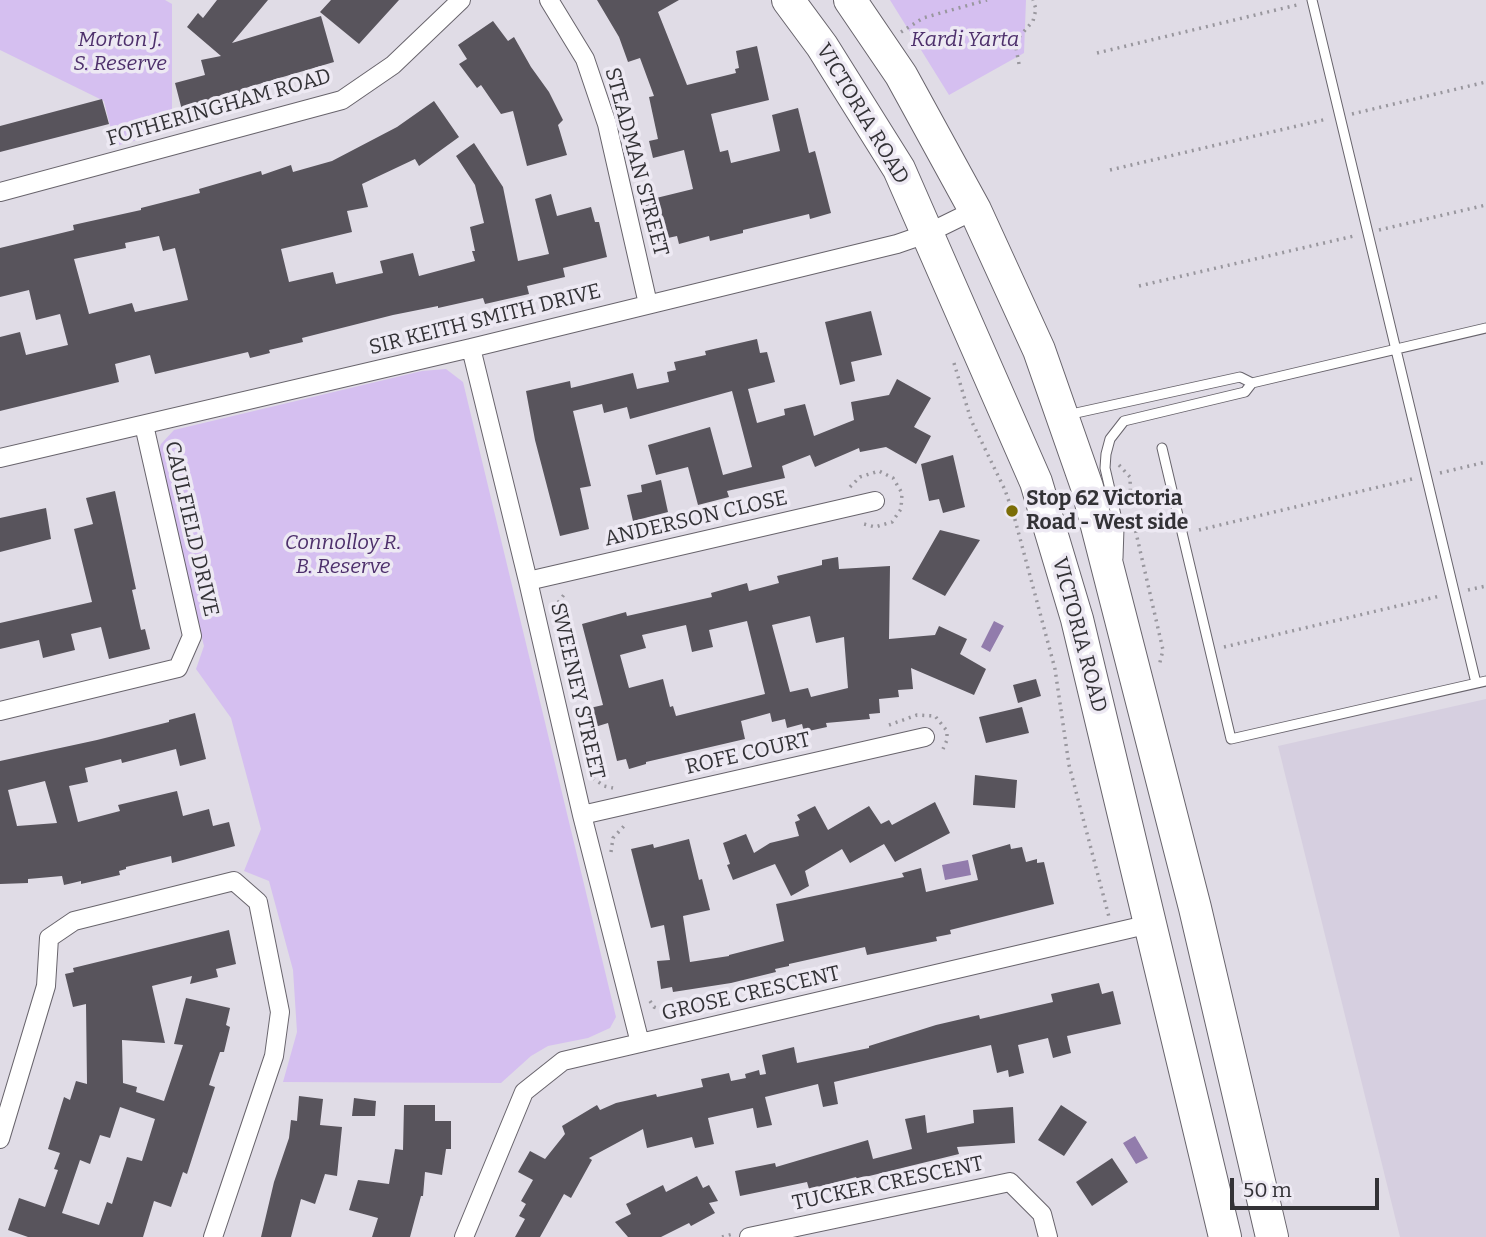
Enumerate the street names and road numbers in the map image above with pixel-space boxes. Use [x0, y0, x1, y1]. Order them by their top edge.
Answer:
street label: VICTORIA ROAD [810, 39, 914, 189]
street label: FOTHERINGHAM ROAD [104, 64, 334, 152]
street label: STEADMAN STREET [599, 65, 673, 259]
street label: SIR KEITH SMITH DRIVE [366, 279, 604, 361]
street label: CAULFIELD DRIVE [159, 439, 223, 619]
street label: ANDERSON CLOSE [602, 486, 790, 552]
street label: VICTORIA ROAD [1046, 555, 1112, 715]
street label: SWEENEY STREET [544, 600, 610, 782]
street label: ROFE COURT [683, 727, 813, 781]
street label: GROSE CRESCENT [659, 961, 843, 1027]
street label: TUCKER CRESCENT [790, 1151, 986, 1217]

